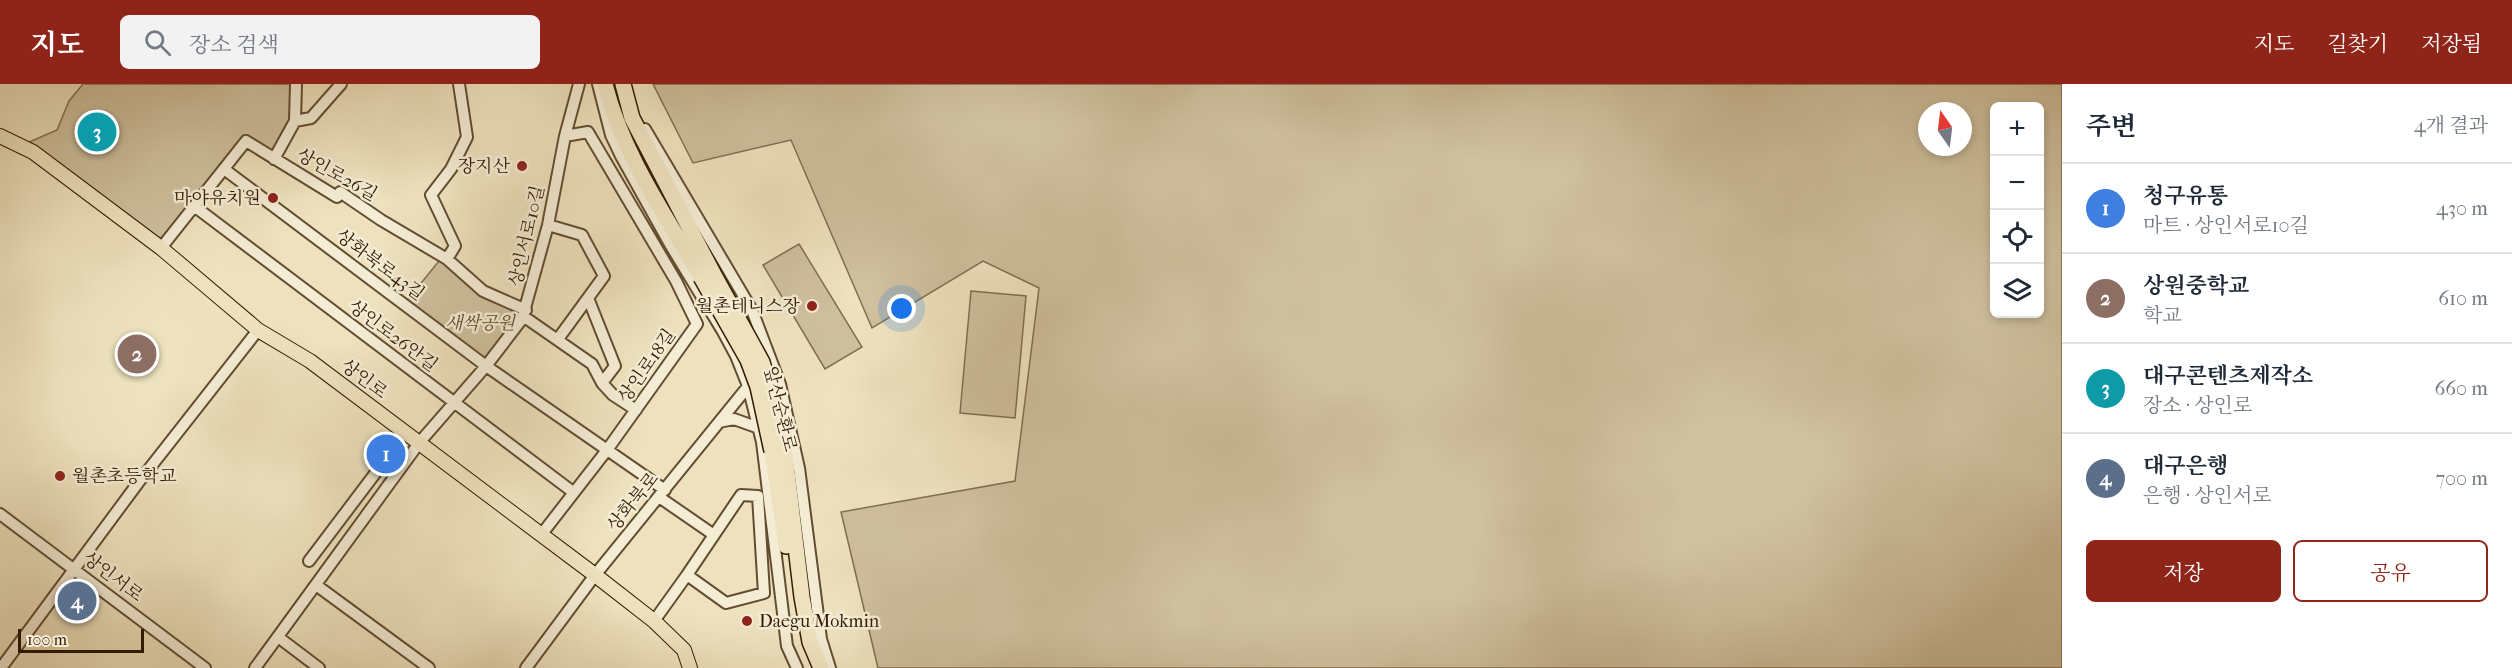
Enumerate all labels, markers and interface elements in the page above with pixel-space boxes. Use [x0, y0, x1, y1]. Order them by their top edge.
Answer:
search box [120, 15, 540, 69]
icon: search [141, 26, 174, 59]
text: 지도 [30, 28, 84, 61]
text: 장소 검색 [189, 32, 279, 58]
text: 지도 [2254, 32, 2294, 56]
text: 길찾기 [2327, 32, 2388, 56]
text: 저장됨 [2421, 32, 2482, 56]
north arrow [1918, 102, 1972, 156]
map controls [1990, 102, 2044, 318]
button: + [1990, 102, 2044, 156]
pin: 3 [78, 110, 116, 154]
text: 주변 [2086, 111, 2136, 142]
text: 4개 결과 [2414, 114, 2488, 137]
street label: 상인로26길 [293, 144, 381, 206]
place label: 장지산 [458, 156, 511, 177]
button: − [1990, 156, 2044, 210]
marker: 장지산 [515, 159, 529, 173]
street label: 상인서로10길 [505, 183, 549, 289]
text: 청구유통 [2143, 183, 2228, 209]
place label: 마야유치원 [174, 188, 261, 209]
marker: 마야유치원 [266, 191, 280, 205]
text: 1 [2102, 197, 2109, 220]
text: 430 m [2436, 197, 2488, 220]
button: locate [1990, 210, 2044, 264]
text: 마트 · 상인서로10길 [2143, 214, 2309, 237]
street label: 상화북로43길 [332, 225, 428, 305]
button: layers [1990, 264, 2044, 318]
text: 상원중학교 [2143, 273, 2249, 299]
text: 2 [2100, 287, 2111, 310]
text: 610 m [2438, 287, 2488, 310]
your location [887, 294, 916, 323]
street label: 상인로26안길 [344, 296, 442, 376]
place label: 월촌테니스장 [696, 296, 801, 317]
marker: 월촌테니스장 [805, 299, 819, 313]
text: 학교 [2143, 304, 2182, 327]
park label: 새싹공원 [445, 313, 516, 334]
street label: 상인로18길 [614, 325, 680, 407]
pin: 2 [118, 332, 156, 376]
street label: 상인로 [337, 355, 391, 403]
text: 대구콘텐츠제작소 [2143, 363, 2313, 389]
street label: 앞산순환로 [759, 364, 801, 454]
text: 3 [2101, 377, 2110, 400]
text: 660 m [2434, 377, 2488, 400]
text: 장소 · 상인로 [2143, 394, 2252, 417]
pin: 1 [366, 432, 406, 476]
text: 대구은행 [2143, 453, 2228, 479]
place label: 월촌초등학교 [72, 466, 177, 487]
text: 4 [2100, 467, 2111, 490]
text: 700 m [2435, 467, 2488, 490]
street label: 상화북로 [603, 468, 663, 536]
marker: 월촌초등학교 [53, 469, 67, 483]
text: 은행 · 상인서로 [2143, 484, 2272, 507]
button: 저장 [2086, 540, 2281, 602]
button: 공유 [2293, 540, 2488, 602]
street label: 상인서로 [79, 548, 147, 606]
pin: 4 [58, 578, 97, 624]
place label: Daegu Mokmin [759, 611, 880, 632]
marker: Daegu Mokmin [740, 614, 754, 628]
scale bar [18, 626, 144, 654]
text: 100 m [27, 630, 67, 649]

